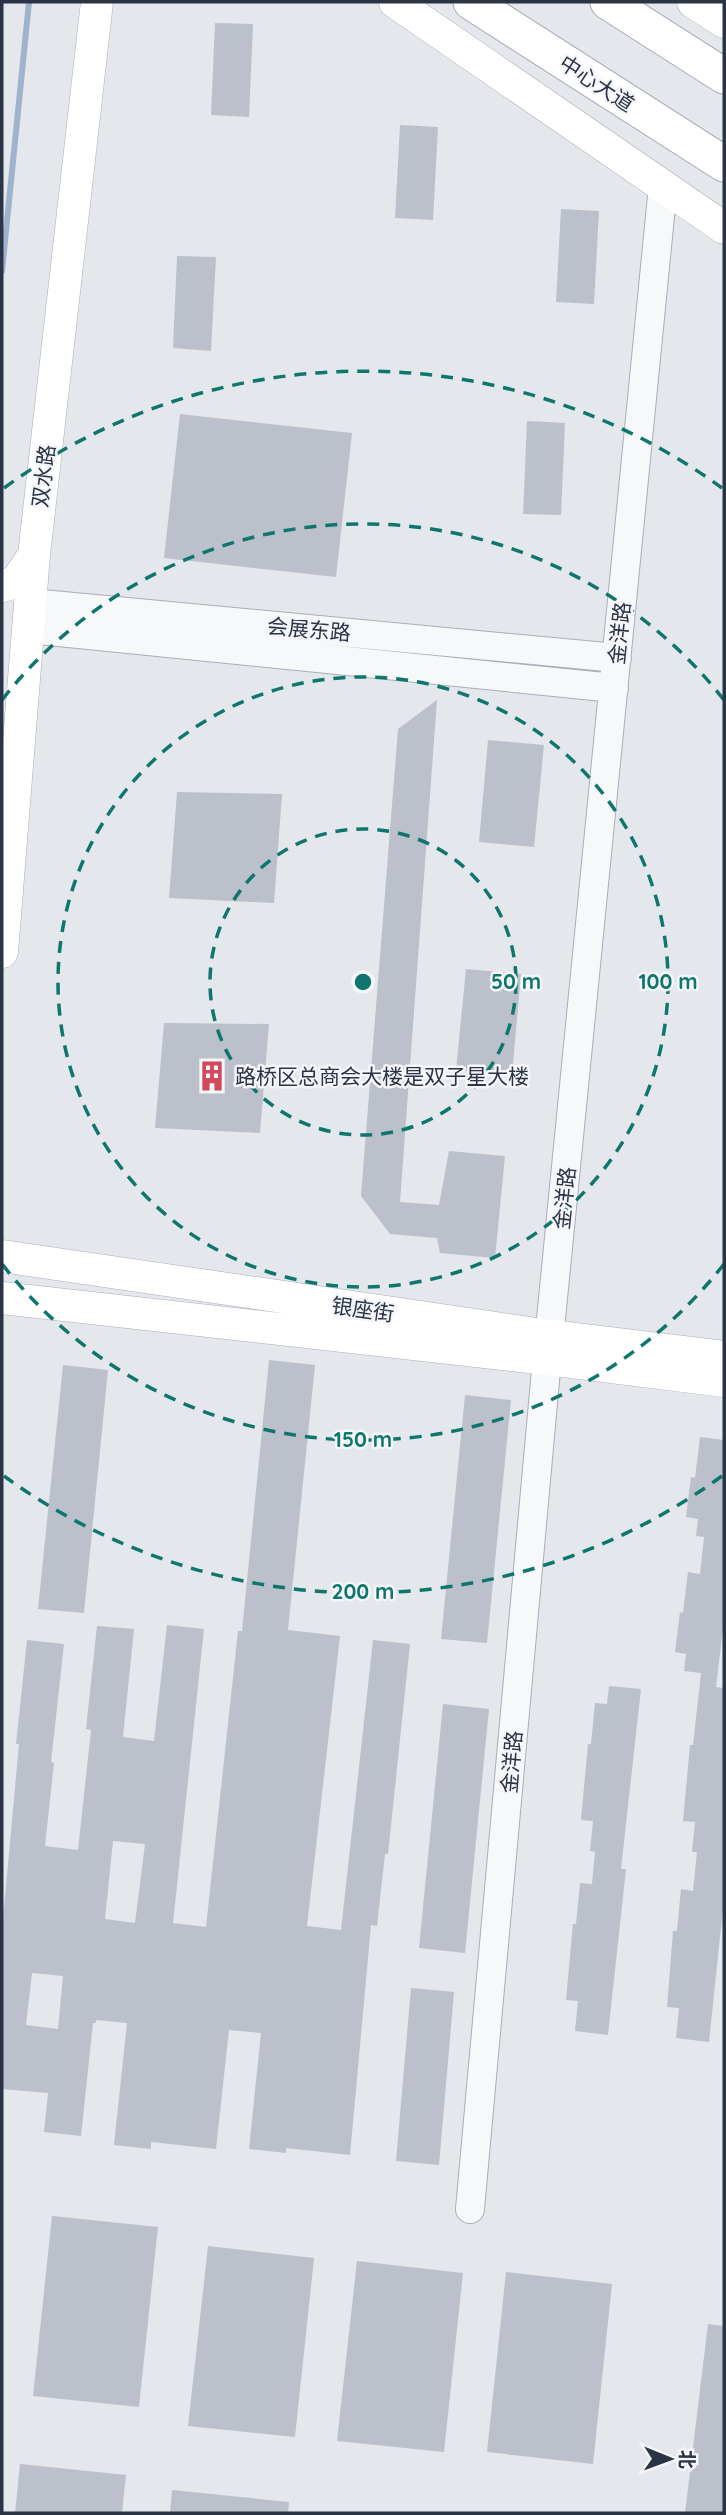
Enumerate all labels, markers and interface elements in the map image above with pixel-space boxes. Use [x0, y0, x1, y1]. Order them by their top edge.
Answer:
street label: 中心大道 [555, 49, 639, 117]
street label: 双水路 [26, 443, 60, 509]
street label: 金洋路 [603, 600, 635, 666]
street label: 会展东路 [266, 612, 352, 646]
text: 50 m [491, 968, 541, 994]
text: 100 m [638, 968, 698, 994]
centre of rings [351, 970, 375, 994]
building icon: 路桥区总商会大楼是双子星大楼 [195, 1059, 229, 1093]
place label: 路桥区总商会大楼是双子星大楼 [235, 1063, 529, 1089]
street label: 金洋路 [548, 1165, 580, 1231]
street label: 银座街 [330, 1292, 396, 1326]
text: 150 m [334, 1426, 392, 1452]
text: 200 m [332, 1578, 394, 1604]
street label: 金洋路 [495, 1729, 527, 1795]
north arrow [635, 2424, 705, 2494]
text: 北 [675, 2450, 699, 2469]

